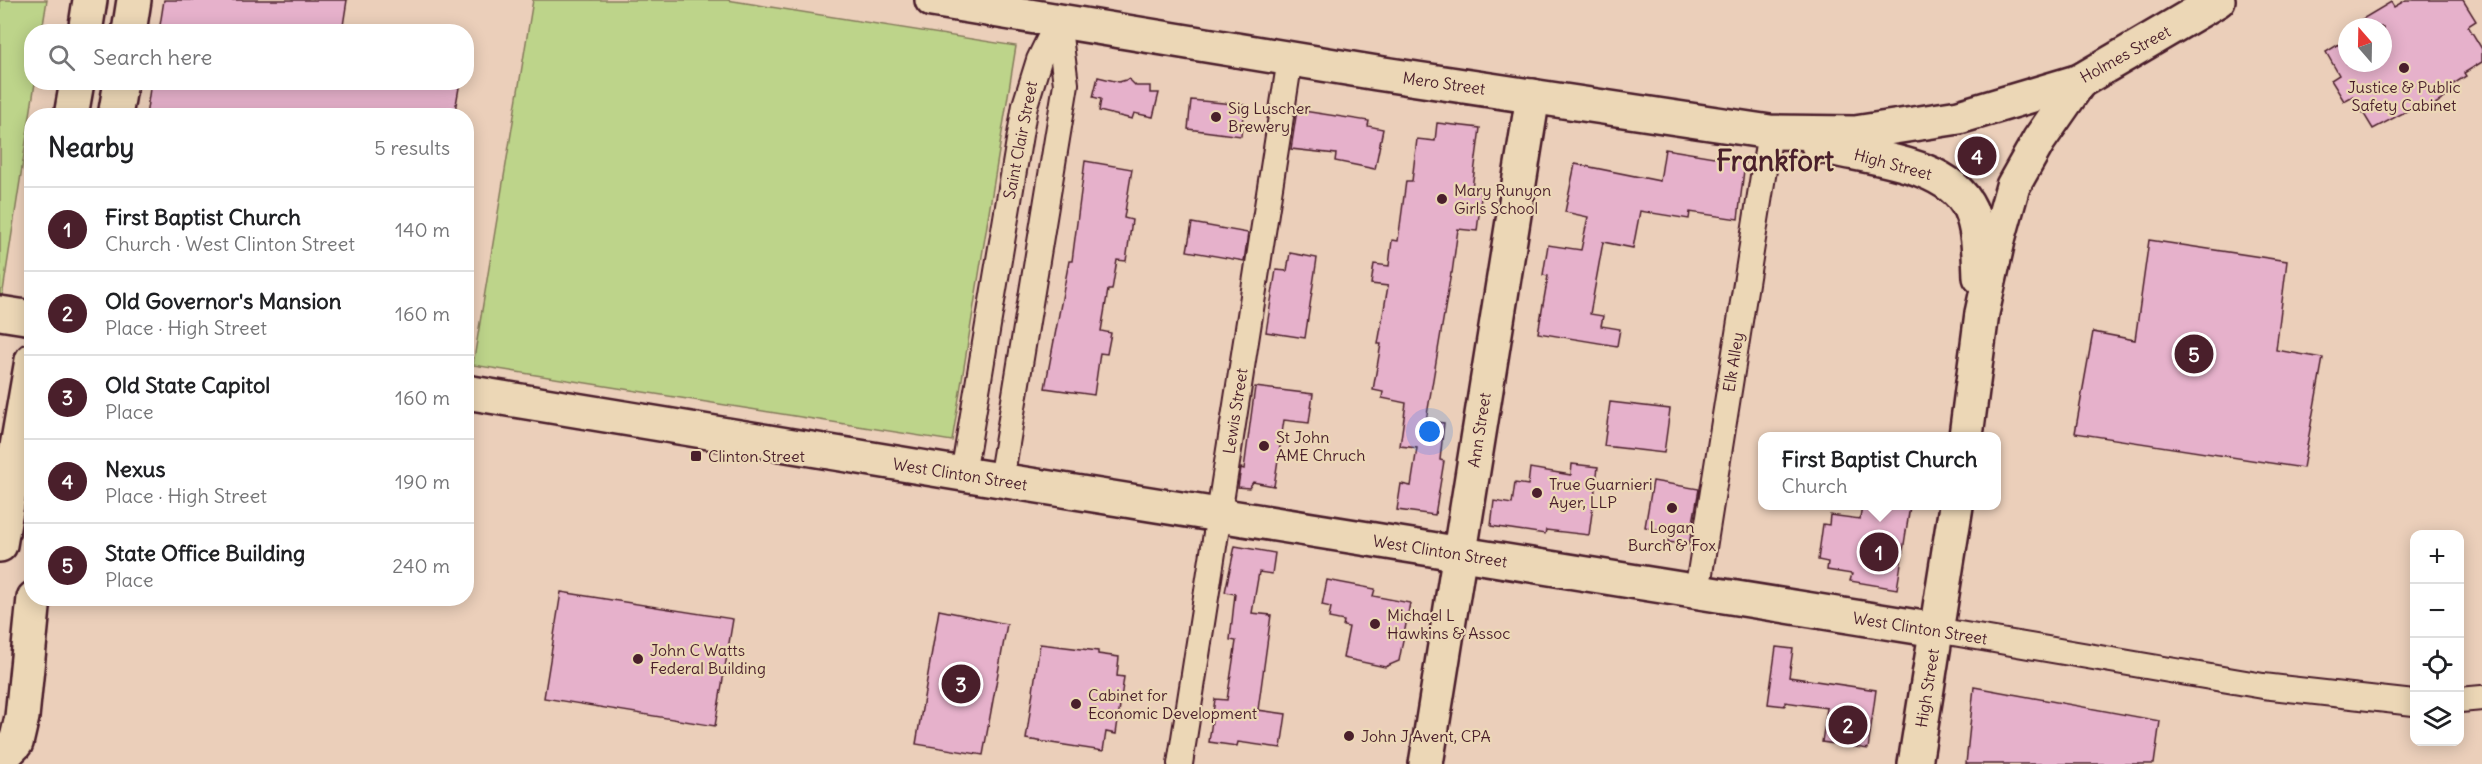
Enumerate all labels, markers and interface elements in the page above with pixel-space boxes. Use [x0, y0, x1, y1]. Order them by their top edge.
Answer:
north arrow [2338, 18, 2392, 72]
street label: Holmes Street [2076, 21, 2174, 87]
search box [24, 24, 474, 90]
icon: search [45, 41, 78, 74]
text: Search here [93, 43, 212, 71]
marker: Justice & Public Safety Cabinet [2397, 61, 2411, 75]
street label: Mero Street [1401, 67, 1487, 99]
place label: Justice & Public Safety Cabinet [2347, 77, 2461, 115]
street label: Saint Clair Street [999, 79, 1041, 201]
place label: Sig Luscher Brewery [1228, 98, 1311, 136]
marker: Sig Luscher Brewery [1209, 110, 1223, 124]
text: Nearby [48, 131, 134, 164]
pin: 4 [1958, 134, 1996, 178]
text: 5 results [374, 135, 450, 160]
district label: Frankfort [1716, 143, 1834, 179]
street label: High Street [1852, 144, 1935, 184]
place label: Mary Runyon Girls School [1454, 180, 1551, 218]
marker: Mary Runyon Girls School [1435, 192, 1449, 206]
text: First Baptist Church [105, 203, 301, 231]
text: 1 [64, 217, 71, 242]
text: 140 m [395, 217, 450, 242]
text: Church · West Clinton Street [105, 231, 355, 256]
text: Old Governor's Mansion [105, 287, 341, 315]
text: 2 [62, 301, 73, 326]
text: 160 m [395, 301, 450, 326]
text: Place · High Street [105, 315, 267, 340]
street label: Elk Alley [1718, 331, 1748, 393]
pin: 5 [2174, 332, 2214, 376]
street label: Lewis Street [1218, 366, 1252, 455]
text: Old State Capitol [105, 371, 270, 399]
text: 3 [62, 385, 73, 410]
text: 160 m [395, 385, 450, 410]
street label: Ann Street [1463, 391, 1495, 469]
text: Place [105, 399, 153, 424]
your location [1415, 417, 1444, 446]
place label: St John AME Chruch [1276, 427, 1365, 465]
popup [1758, 432, 2001, 510]
marker: St John AME Chruch [1257, 439, 1271, 453]
text: First Baptist Church [1782, 445, 1977, 473]
place label: Clinton Street [708, 446, 806, 466]
marker: Clinton Street [689, 449, 703, 463]
street label: West Clinton Street [891, 453, 1029, 495]
text: Nexus [105, 455, 165, 483]
text: 4 [62, 469, 73, 494]
text: 190 m [395, 469, 450, 494]
text: Church [1782, 473, 1848, 498]
place label: True Guarnieri Ayer, LLP [1549, 474, 1653, 512]
text: Place · High Street [105, 483, 267, 508]
marker: True Guarnieri Ayer, LLP [1530, 486, 1544, 500]
marker: Logan Burch & Fox [1665, 501, 1679, 515]
place label: Logan Burch & Fox [1628, 517, 1716, 555]
street label: West Clinton Street [1371, 530, 1509, 572]
pin: 1 [1860, 530, 1898, 574]
map controls [2410, 530, 2464, 746]
button: + [2410, 530, 2464, 584]
text: State Office Building [105, 539, 305, 567]
text: 5 [62, 553, 73, 578]
text: 240 m [392, 553, 450, 578]
text: Place [105, 567, 153, 592]
button: − [2410, 584, 2464, 638]
place label: Michael L Hawkins & Assoc [1387, 605, 1510, 643]
street label: West Clinton Street [1851, 607, 1989, 649]
marker: Michael L Hawkins & Assoc [1368, 617, 1382, 631]
button: locate [2410, 638, 2464, 692]
place label: John C Watts Federal Building [650, 640, 766, 678]
street label: High Street [1911, 646, 1943, 729]
marker: John C Watts Federal Building [631, 652, 645, 666]
pin: 3 [942, 662, 980, 706]
place label: Cabinet for Economic Development [1088, 685, 1258, 723]
button: layers [2410, 692, 2464, 746]
marker: Cabinet for Economic Development [1069, 697, 1083, 711]
pin: 2 [1828, 702, 1868, 748]
place label: John J Avent, CPA [1361, 726, 1491, 746]
marker: John J Avent, CPA [1342, 729, 1356, 743]

